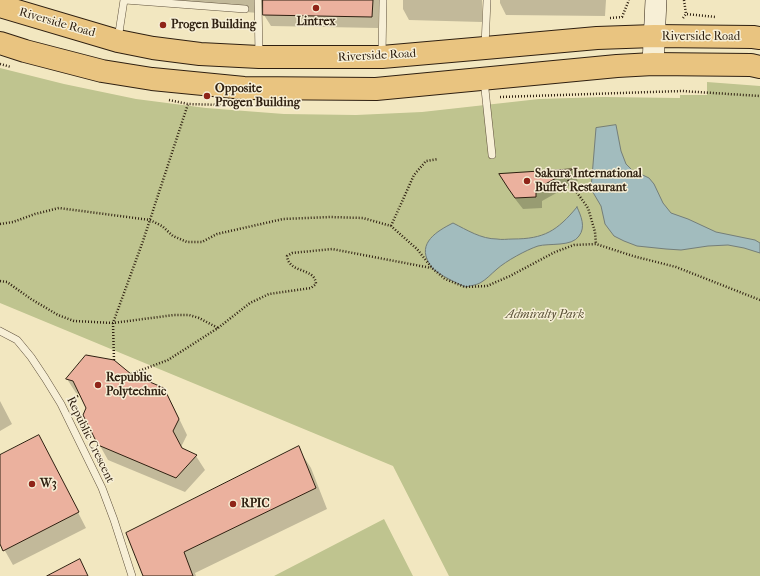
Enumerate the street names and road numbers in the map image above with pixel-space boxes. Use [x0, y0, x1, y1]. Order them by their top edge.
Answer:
street label: Riverside Road [17, 5, 97, 41]
street label: Riverside Road [662, 30, 740, 44]
street label: Riverside Road [337, 47, 417, 65]
street label: Republic Crescent [63, 394, 117, 486]

